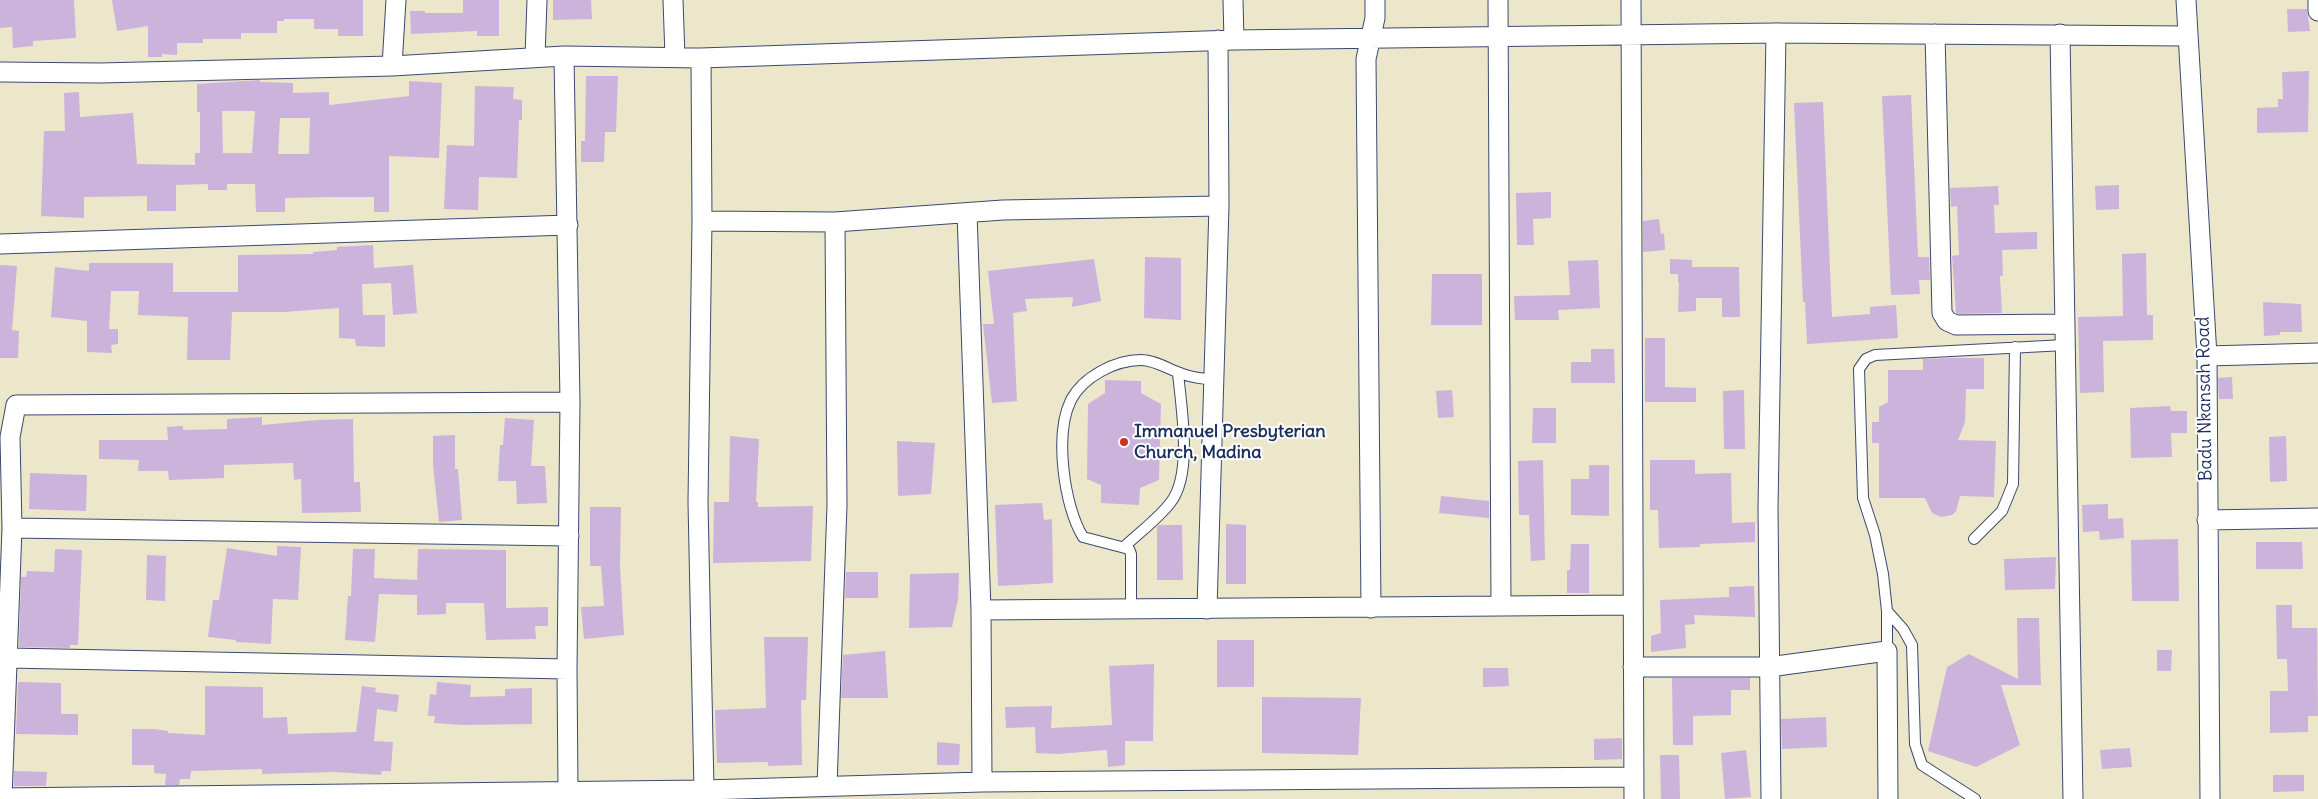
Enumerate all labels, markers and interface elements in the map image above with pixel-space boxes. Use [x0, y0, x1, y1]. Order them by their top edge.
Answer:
street label: Badu Nkansah Road [2193, 316, 2217, 482]
place label: Immanuel Presbyterian Church, Madina [1134, 421, 1326, 464]
marker: Immanuel Presbyterian Church, Madina [1118, 436, 1130, 448]

